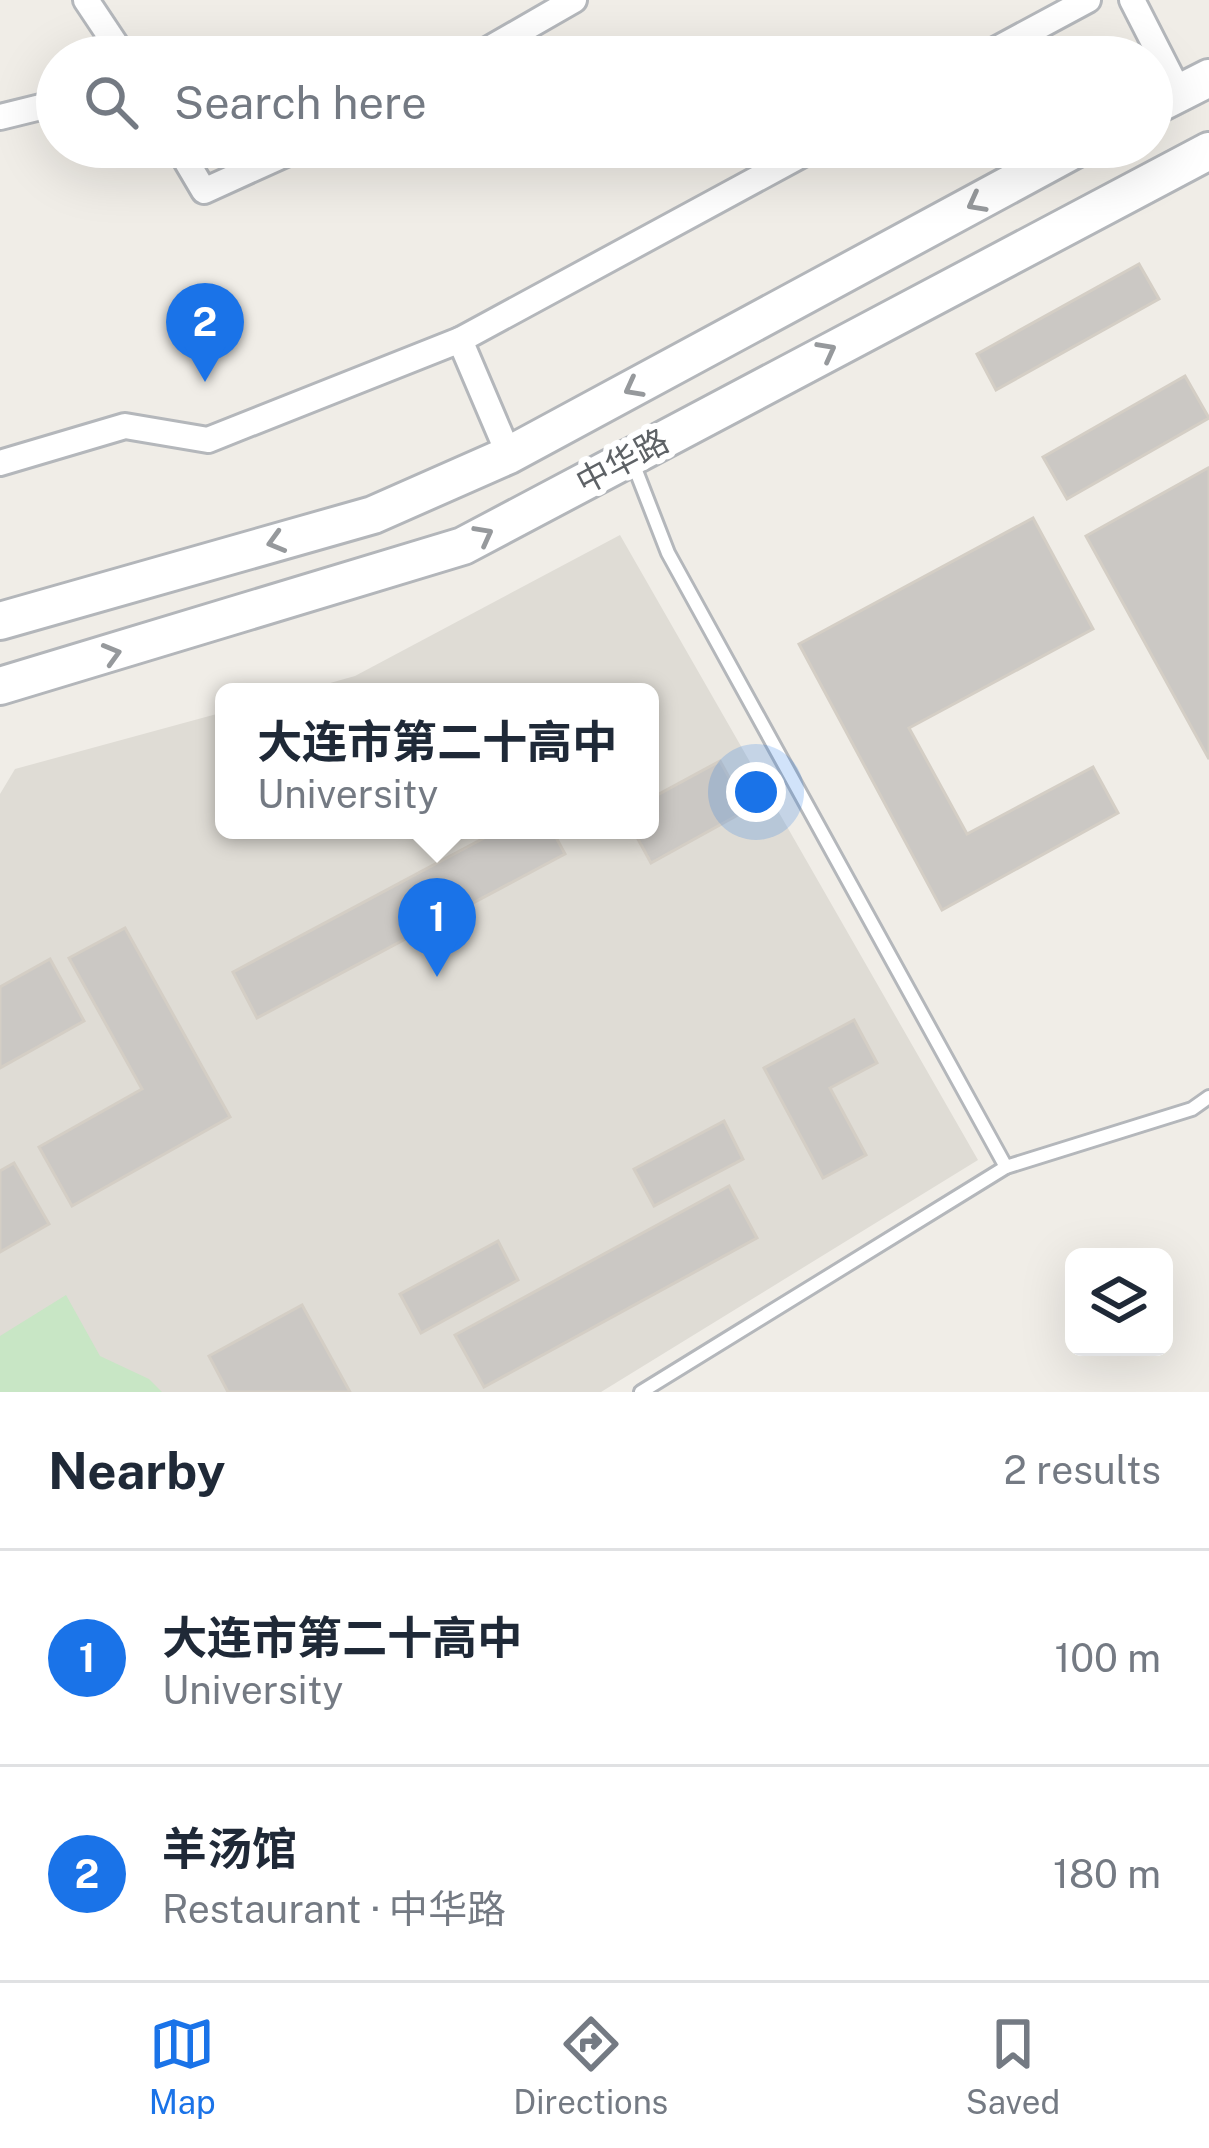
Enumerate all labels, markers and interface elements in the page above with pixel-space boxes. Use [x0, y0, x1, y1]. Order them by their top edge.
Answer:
search box [36, 36, 1173, 168]
icon: search [78, 69, 144, 135]
text: Search here [174, 76, 427, 129]
one-way arrow [967, 189, 988, 212]
pin: 2 [166, 283, 244, 382]
one-way arrow [815, 343, 837, 366]
one-way arrow [624, 374, 645, 397]
street label: 中华路 [569, 421, 675, 501]
one-way arrow [471, 526, 492, 549]
one-way arrow [266, 528, 287, 553]
one-way arrow [102, 643, 122, 668]
popup [215, 683, 659, 839]
text: 大连市第二十高中 [257, 715, 617, 768]
your location [726, 762, 786, 822]
text: University [257, 771, 438, 817]
pin: 1 [398, 878, 476, 977]
map controls [1065, 1248, 1173, 1356]
button: layers [1065, 1248, 1173, 1356]
text: Nearby [48, 1441, 225, 1500]
text: 2 results [1004, 1447, 1161, 1493]
text: 大连市第二十高中 [162, 1611, 522, 1664]
text: 1 [79, 1635, 95, 1681]
text: 100 m [1054, 1635, 1161, 1681]
text: University [162, 1667, 343, 1713]
text: 羊汤馆 [162, 1822, 297, 1875]
text: 2 [75, 1851, 99, 1897]
text: 180 m [1053, 1851, 1161, 1897]
text: Restaurant · 中华路 [162, 1886, 506, 1932]
tab: Map [149, 2011, 216, 2121]
tab: Directions [513, 2011, 668, 2121]
tab: Saved [966, 2011, 1060, 2121]

